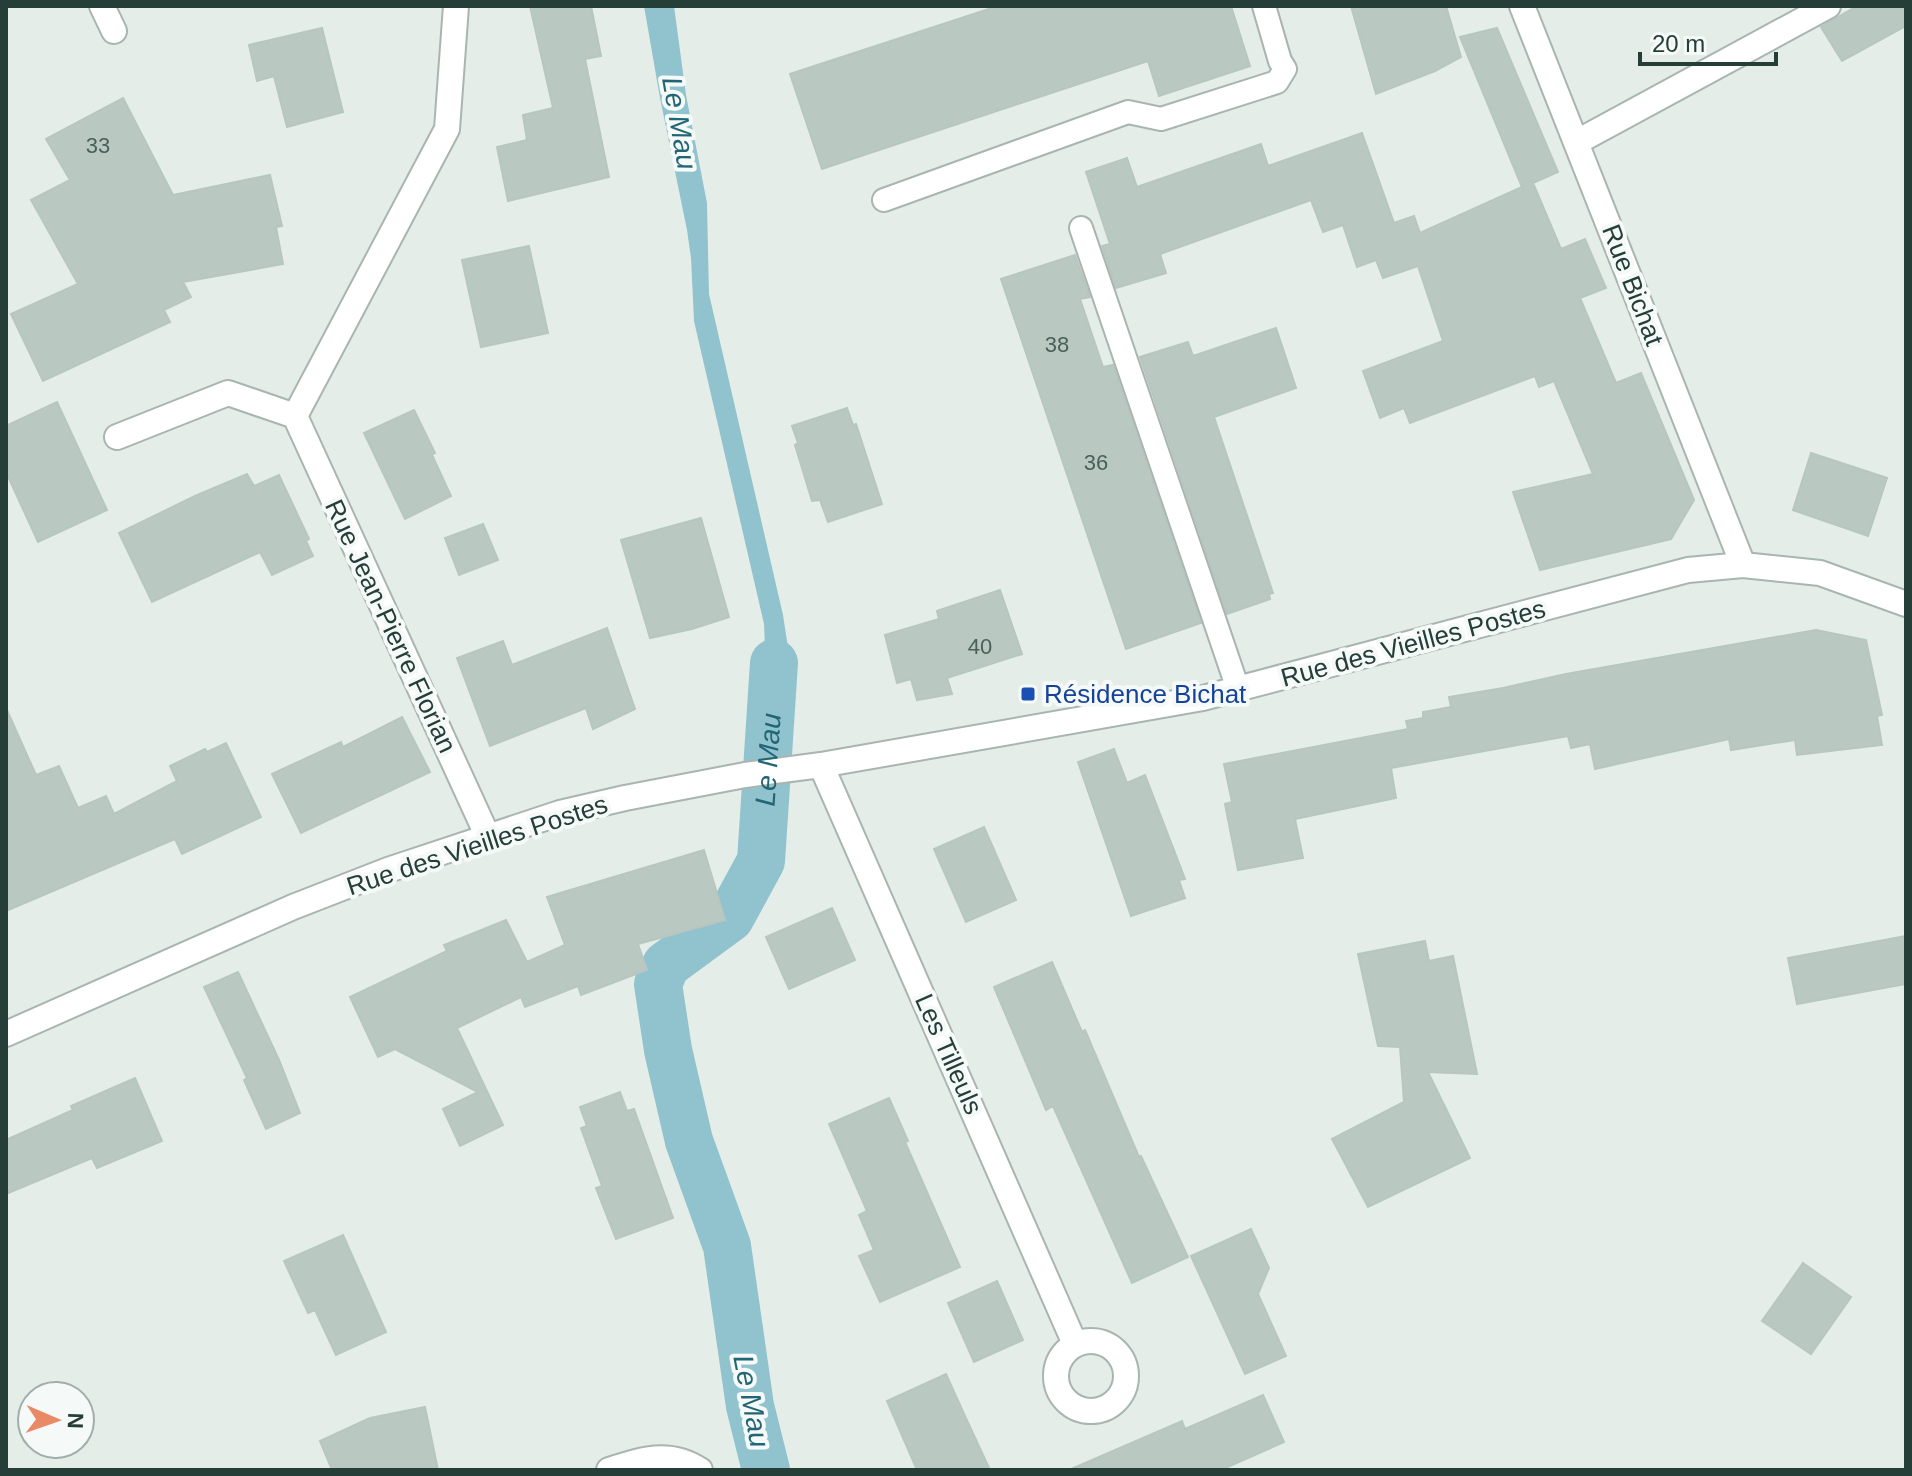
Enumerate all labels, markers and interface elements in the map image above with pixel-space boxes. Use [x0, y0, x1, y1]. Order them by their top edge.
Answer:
scale bar [1640, 16, 1776, 66]
text: 20 m [1652, 30, 1705, 57]
water label: Le Mau [656, 74, 703, 172]
house number: 33 [86, 133, 110, 158]
street label: Rue Bichat [1596, 220, 1670, 350]
house number: 38 [1045, 332, 1069, 357]
house number: 36 [1084, 450, 1108, 475]
street label: Rue Jean-Pierre Florian [319, 495, 463, 757]
street label: Rue des Vieilles Postes [1277, 593, 1549, 693]
house number: 40 [968, 634, 992, 659]
place label: Résidence Bichat [1044, 679, 1247, 709]
marker: Résidence Bichat [1019, 685, 1037, 703]
water label: Le Mau [750, 712, 787, 807]
street label: Rue des Vieilles Postes [343, 789, 611, 901]
street label: Les Tilleuls [909, 989, 989, 1119]
water label: Le Mau [727, 1352, 776, 1450]
north arrow [16, 1380, 96, 1460]
text: N [63, 1412, 88, 1429]

